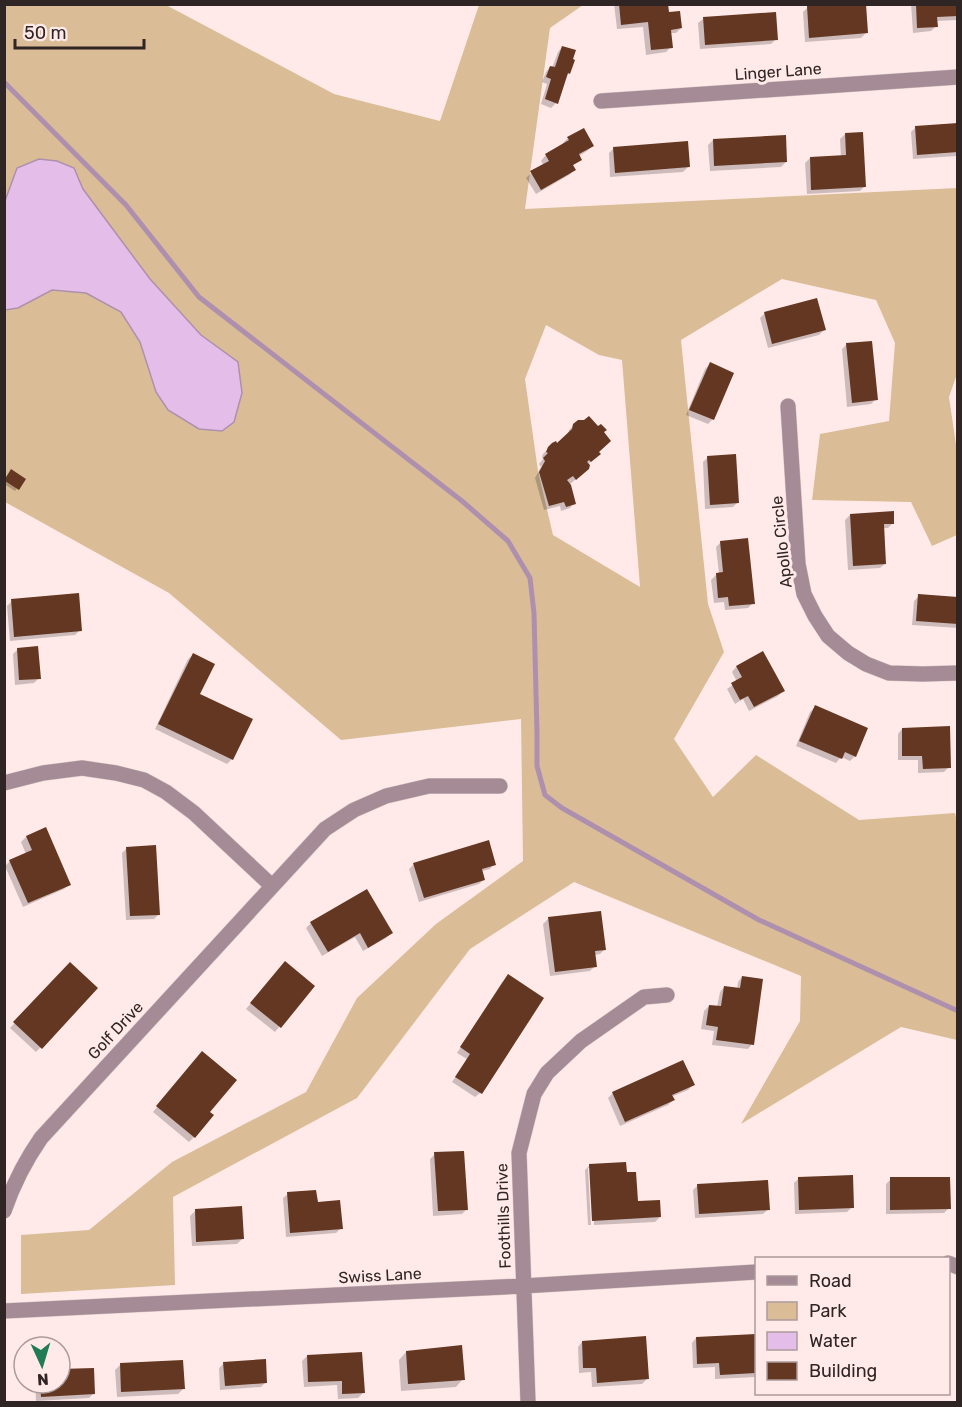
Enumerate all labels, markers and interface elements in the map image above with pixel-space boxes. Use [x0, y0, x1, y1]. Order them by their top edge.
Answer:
scale bar [15, 12, 144, 50]
text: 50 m [24, 22, 67, 44]
street label: Linger Lane [734, 59, 822, 84]
street label: Apollo Circle [767, 495, 796, 589]
street label: Golf Drive [84, 997, 147, 1063]
street label: Foothills Drive [492, 1163, 515, 1269]
legend [755, 1257, 950, 1395]
street label: Swiss Lane [338, 1264, 422, 1287]
text: Road [809, 1270, 852, 1292]
text: Park [809, 1300, 847, 1322]
text: Water [809, 1330, 857, 1352]
north arrow [12, 1335, 72, 1395]
text: Building [809, 1360, 877, 1382]
text: N [37, 1370, 49, 1389]

